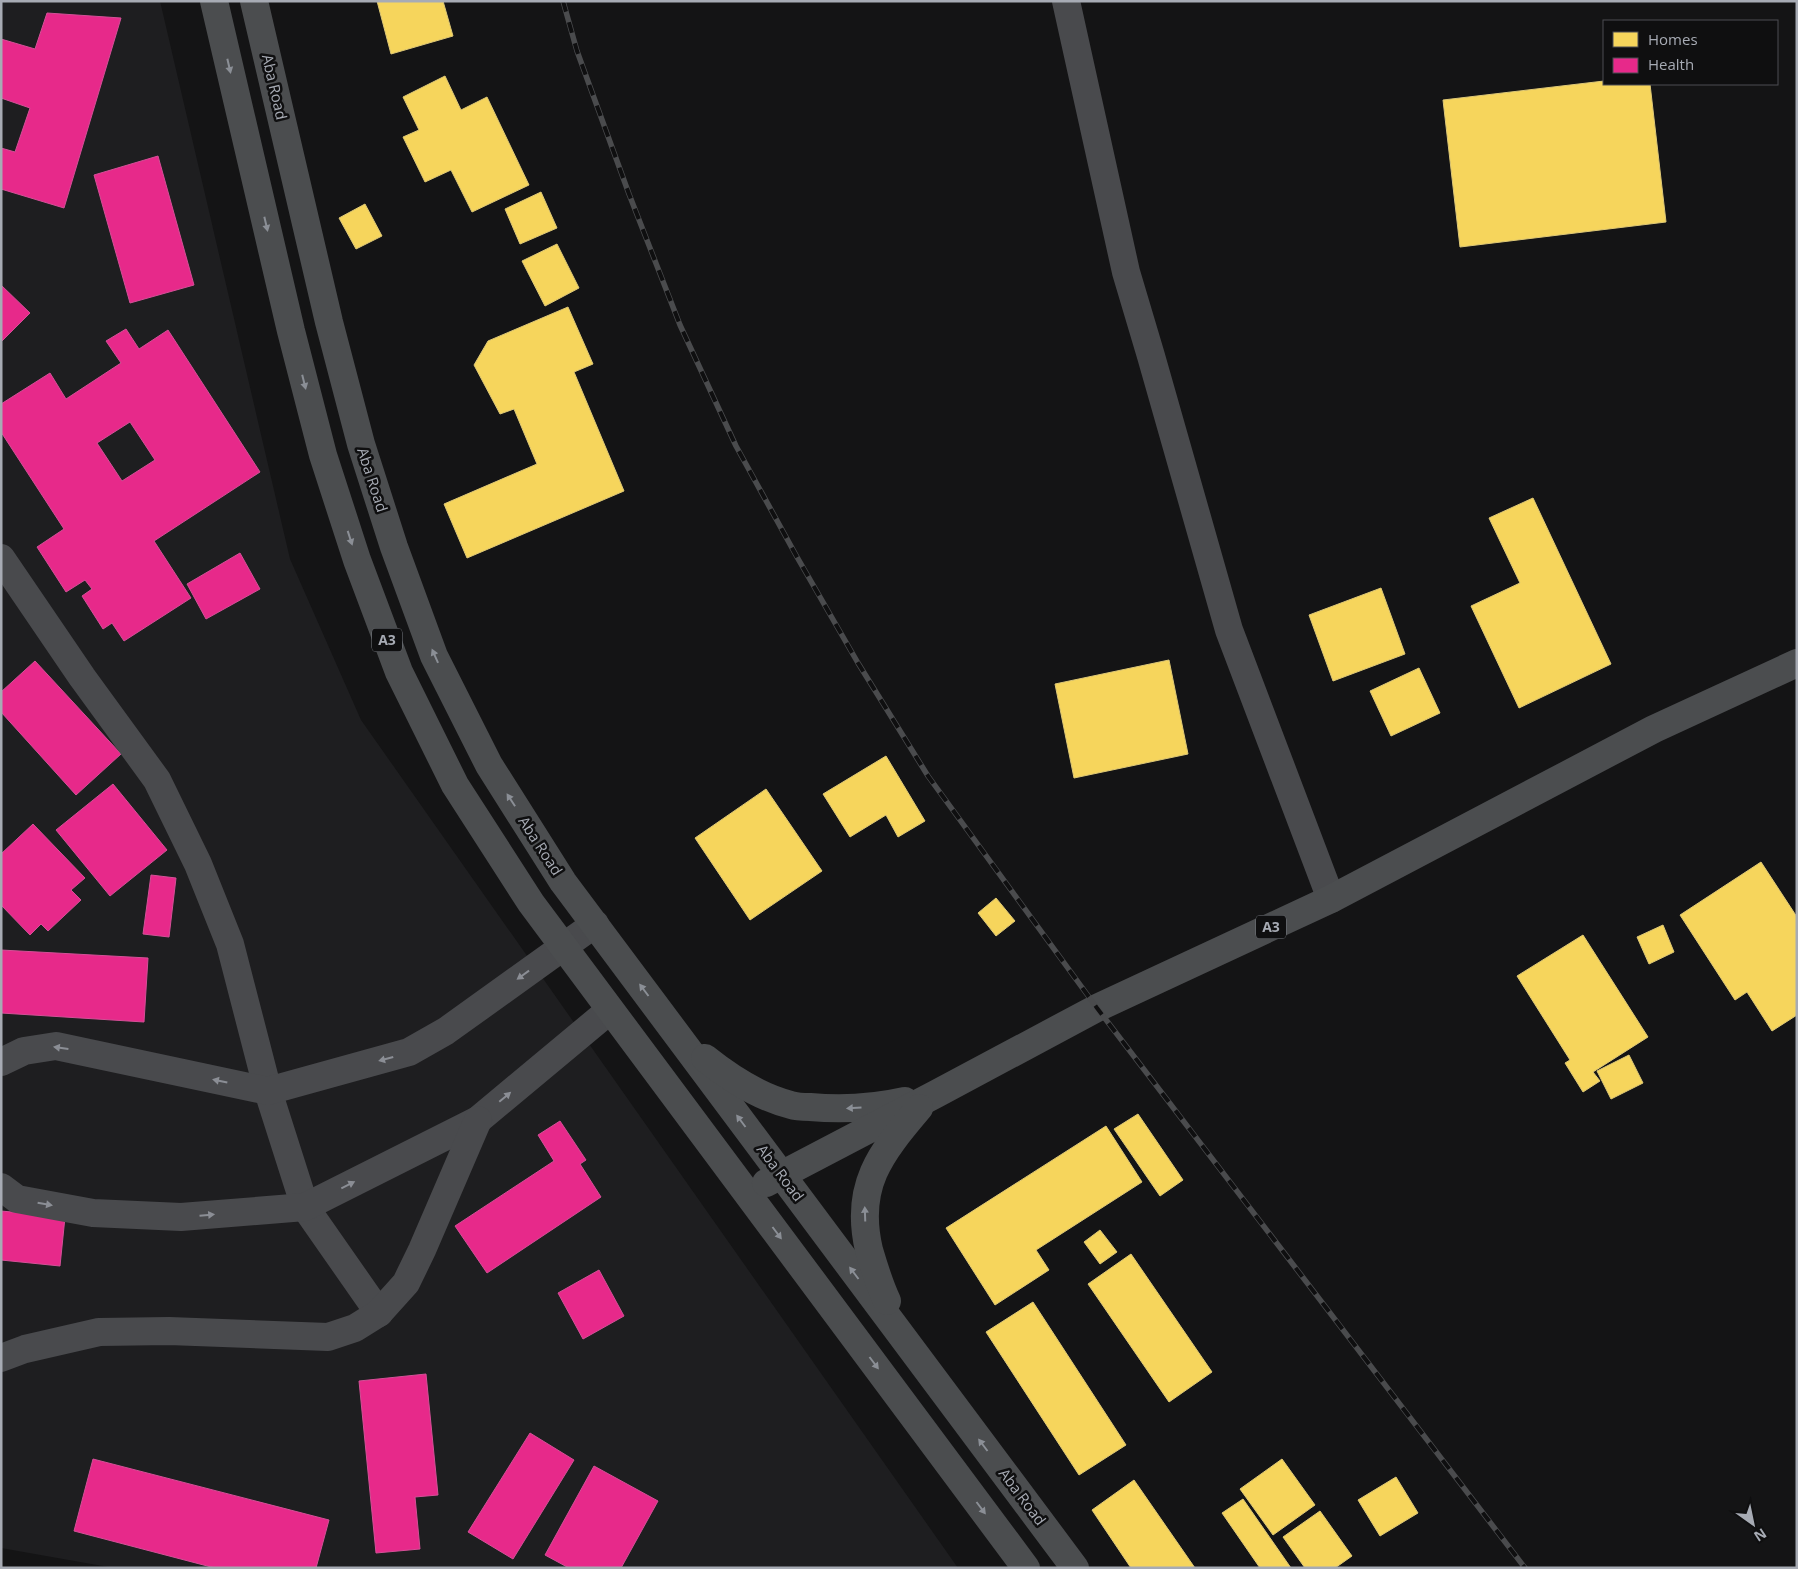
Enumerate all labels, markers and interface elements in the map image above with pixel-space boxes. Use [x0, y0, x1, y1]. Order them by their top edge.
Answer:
legend [1603, 20, 1778, 85]
text: Homes [1648, 29, 1698, 49]
street label: Aba Road [258, 52, 292, 122]
text: Health [1648, 54, 1694, 74]
one-way arrow [225, 58, 233, 73]
one-way arrow [262, 216, 270, 231]
one-way arrow [301, 374, 309, 389]
street label: Aba Road [353, 445, 393, 514]
one-way arrow [346, 530, 354, 545]
road number: A3 [372, 628, 402, 652]
one-way arrow [430, 649, 438, 663]
one-way arrow [506, 793, 516, 806]
street label: Aba Road [514, 812, 567, 879]
road number: A3 [1256, 916, 1286, 939]
one-way arrow [516, 970, 530, 980]
one-way arrow [639, 983, 649, 997]
one-way arrow [53, 1043, 69, 1051]
one-way arrow [378, 1055, 393, 1063]
one-way arrow [212, 1076, 228, 1084]
one-way arrow [498, 1092, 511, 1103]
one-way arrow [846, 1105, 862, 1113]
one-way arrow [736, 1114, 746, 1128]
street label: Aba Road [753, 1140, 809, 1205]
one-way arrow [341, 1181, 355, 1189]
one-way arrow [38, 1201, 54, 1209]
one-way arrow [860, 1206, 868, 1222]
one-way arrow [199, 1211, 215, 1219]
one-way arrow [771, 1226, 782, 1239]
one-way arrow [850, 1266, 860, 1279]
one-way arrow [868, 1356, 879, 1369]
one-way arrow [978, 1438, 988, 1452]
street label: Aba Road [995, 1464, 1051, 1529]
north arrow [1728, 1499, 1778, 1549]
one-way arrow [976, 1501, 986, 1515]
text: N [1750, 1524, 1770, 1546]

